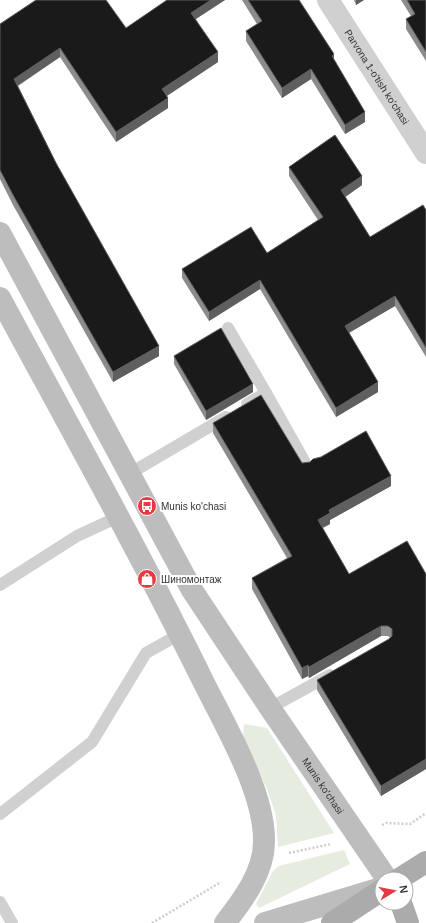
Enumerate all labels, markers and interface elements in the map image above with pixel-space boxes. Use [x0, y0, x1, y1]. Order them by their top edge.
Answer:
street label: Parvona 1-o'tish ko'chasi [342, 27, 411, 126]
bus stop icon: Munis ko'chasi [136, 495, 158, 517]
place label: Munis ko'chasi [161, 501, 226, 512]
shop icon: Шиномонтаж [136, 568, 158, 590]
place label: Шиномонтаж [161, 574, 222, 585]
street label: Munis ko'chasi [300, 756, 346, 816]
north arrow [374, 871, 414, 911]
text: N [397, 884, 410, 894]

